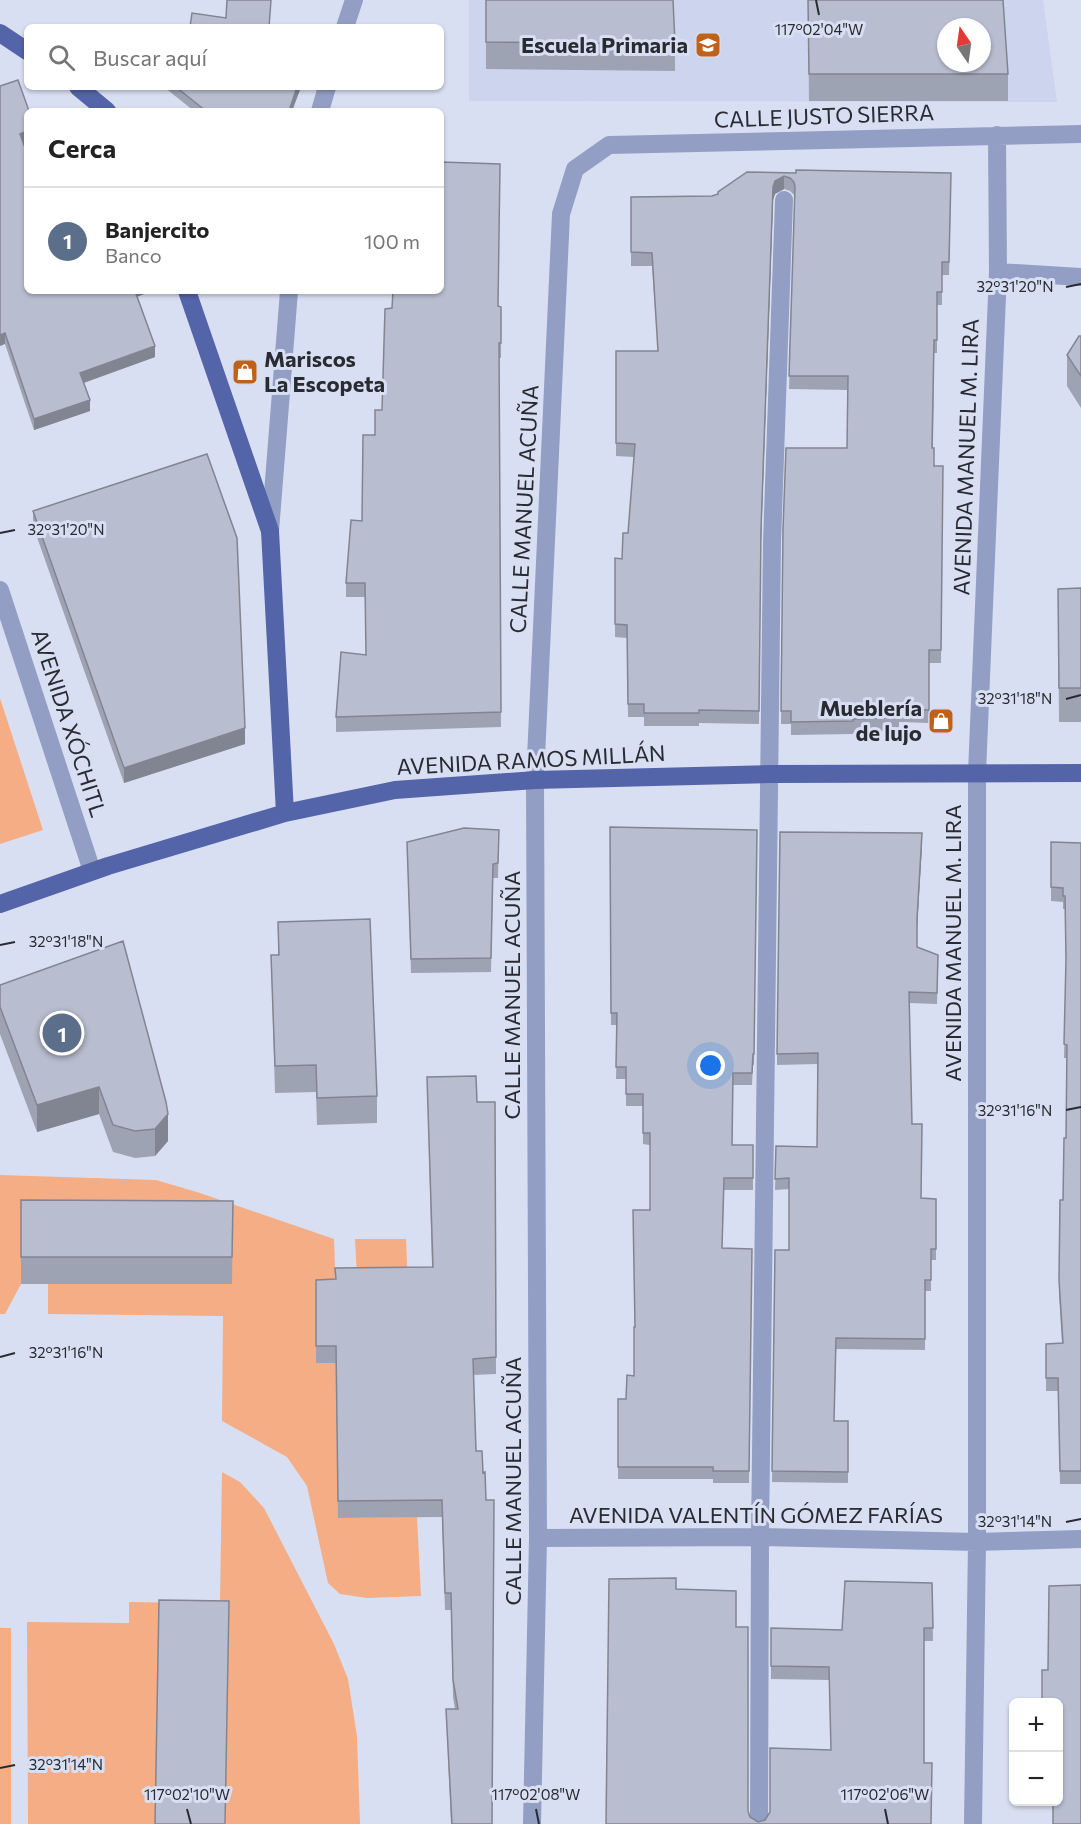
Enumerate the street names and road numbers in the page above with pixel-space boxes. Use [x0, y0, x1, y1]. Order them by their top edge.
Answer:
street label: CALLE JUSTO SIERRA [713, 98, 934, 133]
street label: AVENIDA MANUEL M. LIRA [947, 318, 984, 596]
street label: CALLE MANUEL ACUÑA [504, 384, 543, 634]
street label: AVENIDA XÓCHITL [26, 625, 113, 820]
street label: AVENIDA RAMOS MILLÁN [396, 739, 666, 780]
street label: AVENIDA MANUEL M. LIRA [939, 804, 966, 1082]
street label: CALLE MANUEL ACUÑA [498, 871, 525, 1119]
street label: CALLE MANUEL ACUÑA [499, 1357, 526, 1605]
street label: AVENIDA VALENTÍN GÓMEZ FARÍAS [569, 1501, 943, 1528]

